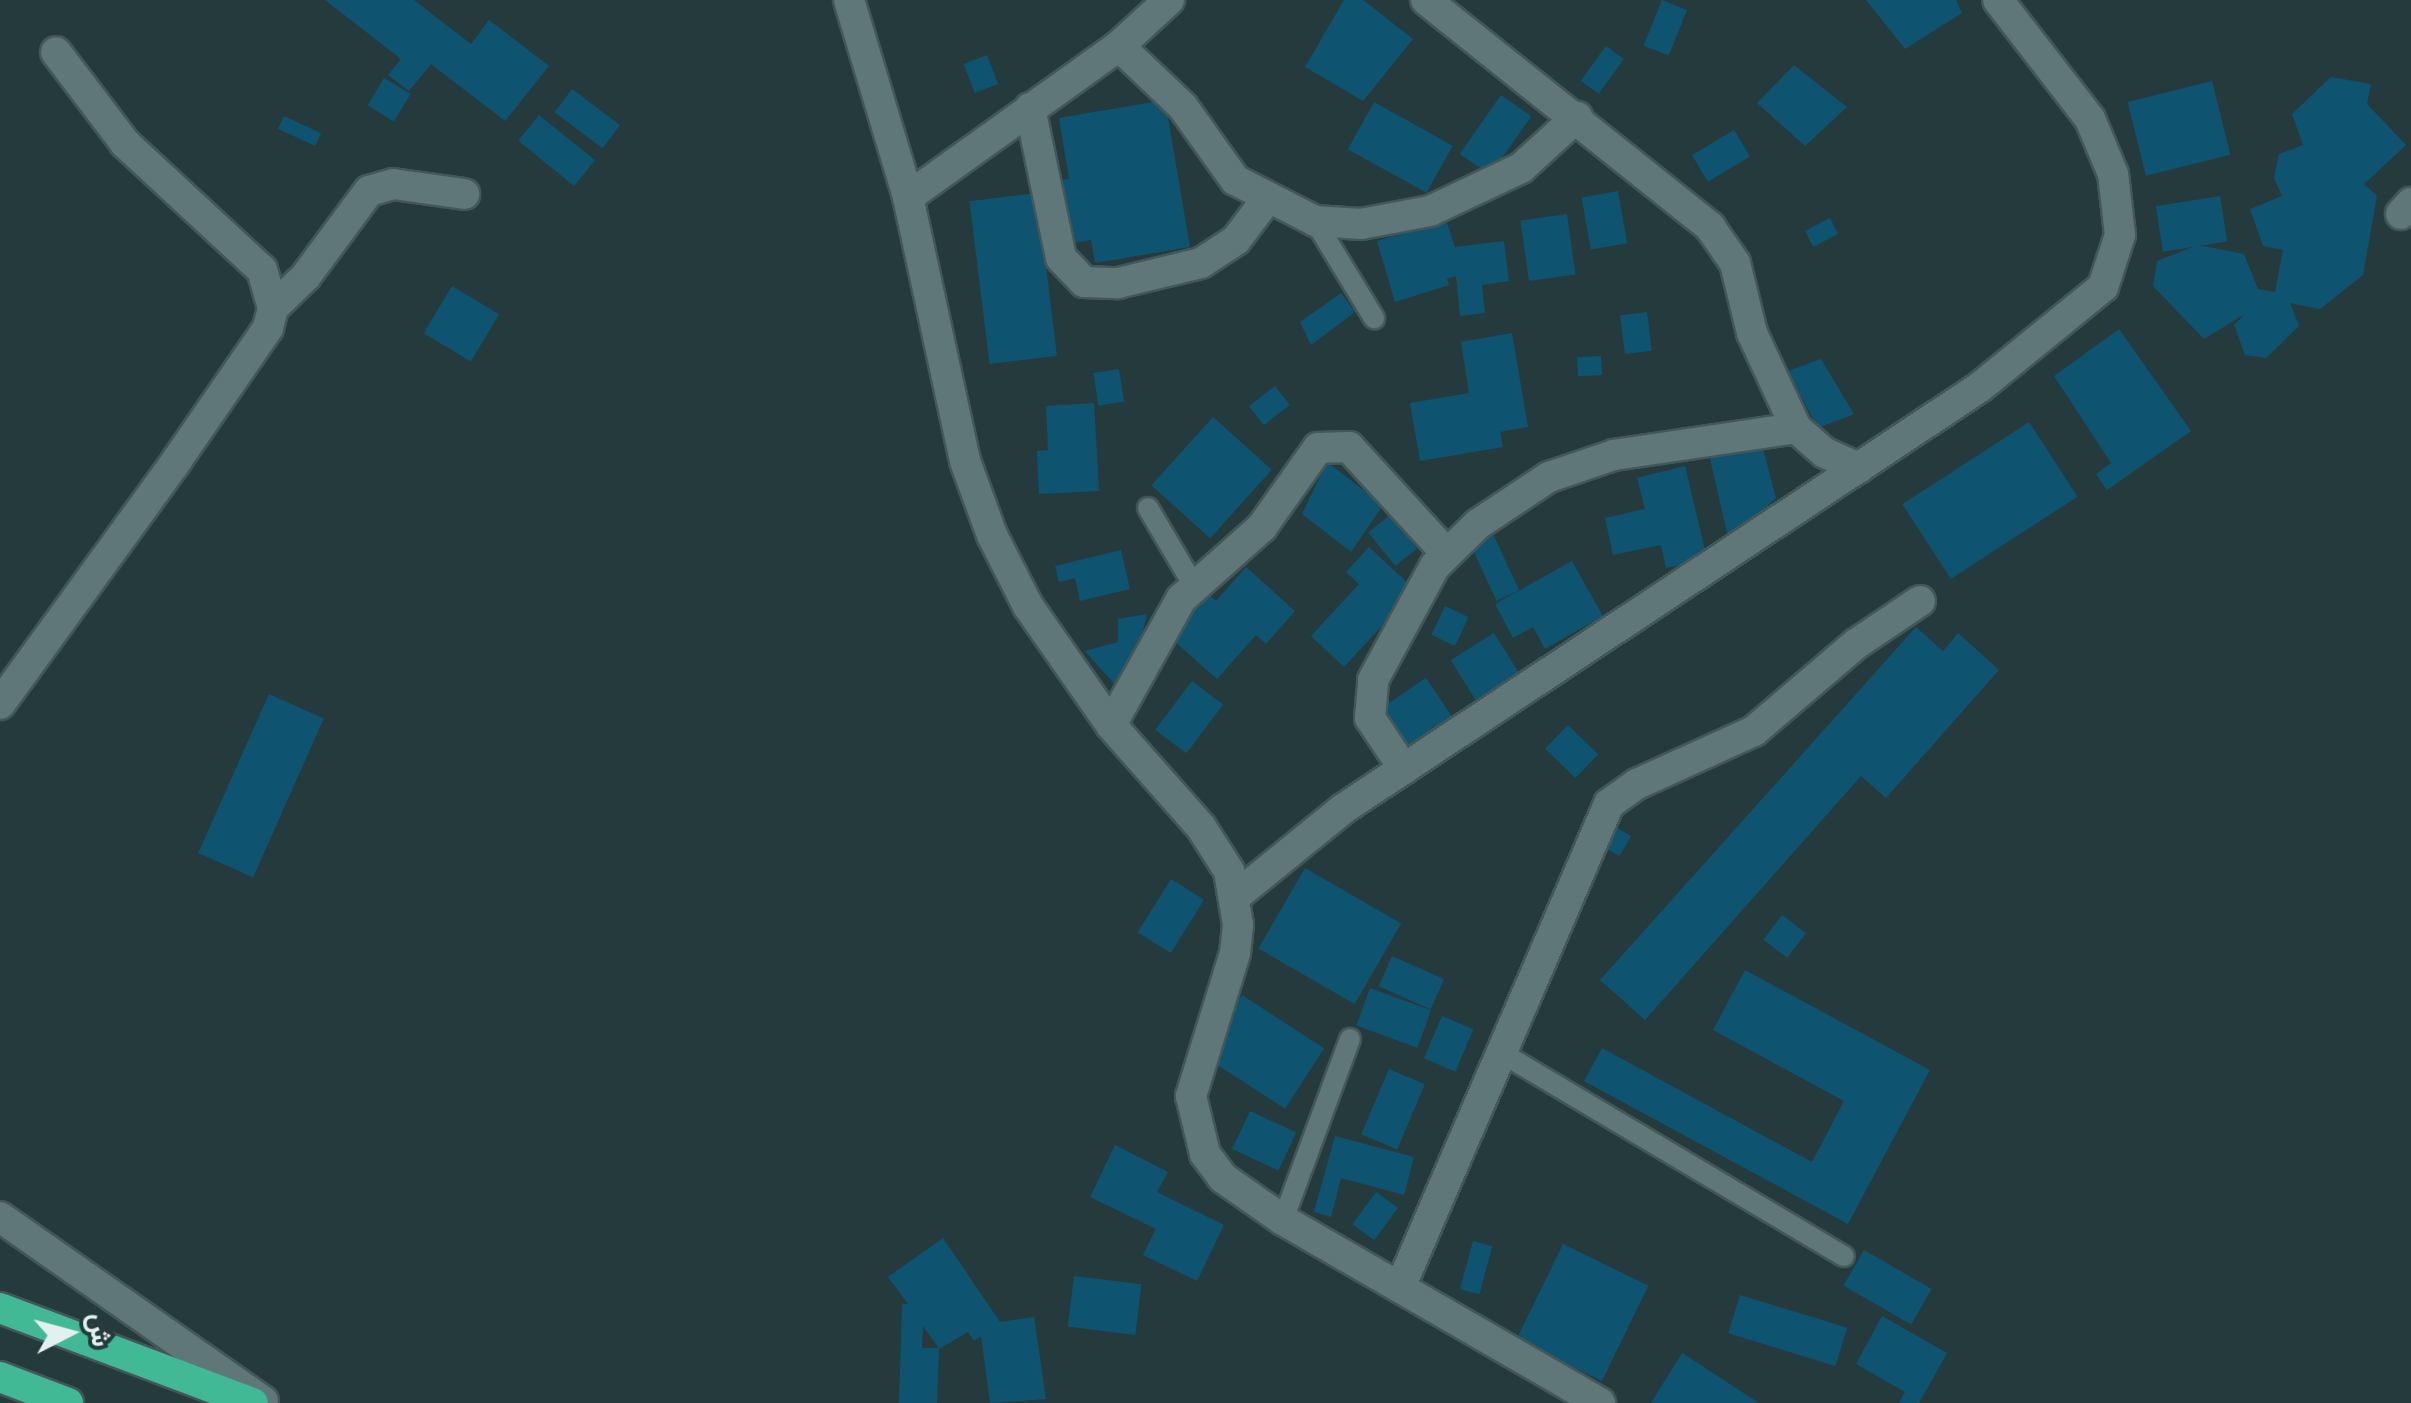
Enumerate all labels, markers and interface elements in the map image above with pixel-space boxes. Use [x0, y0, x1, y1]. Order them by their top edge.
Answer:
north arrow [20, 1283, 120, 1383]
text: ش [82, 1311, 119, 1348]

